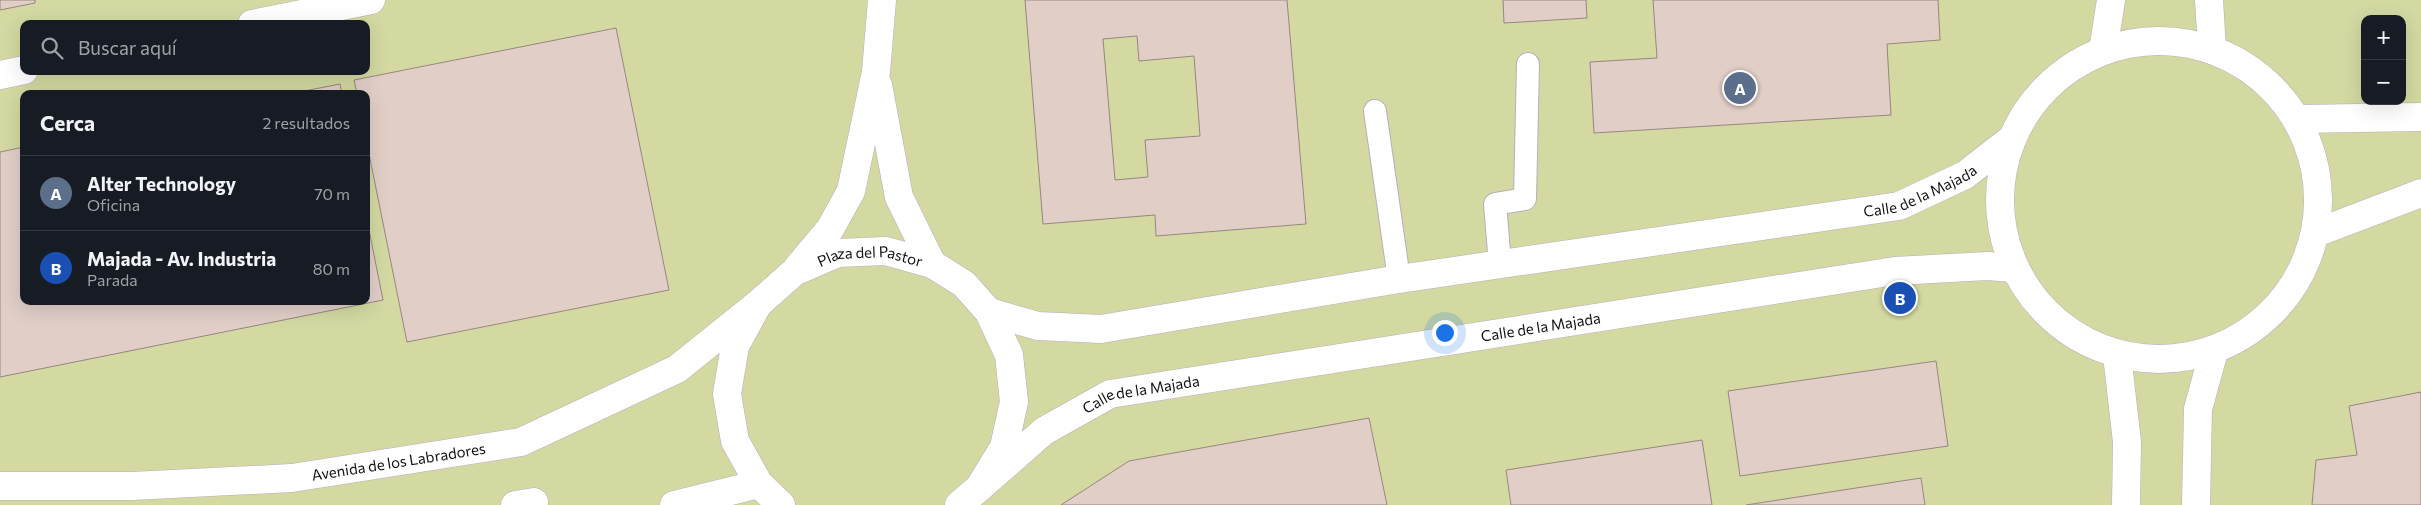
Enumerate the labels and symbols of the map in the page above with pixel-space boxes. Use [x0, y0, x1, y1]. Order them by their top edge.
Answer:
pin: A [1724, 69, 1756, 107]
street label: Calle de la Majada [1862, 161, 1980, 220]
street label: Plaza del Pastor [814, 242, 925, 270]
pin: B [1884, 279, 1916, 317]
street label: Calle de la Majada [1480, 308, 1602, 345]
your location [1432, 320, 1458, 346]
street label: Calle de la Majada [1079, 371, 1201, 417]
street label: Avenida de los Labradores [310, 439, 487, 484]

